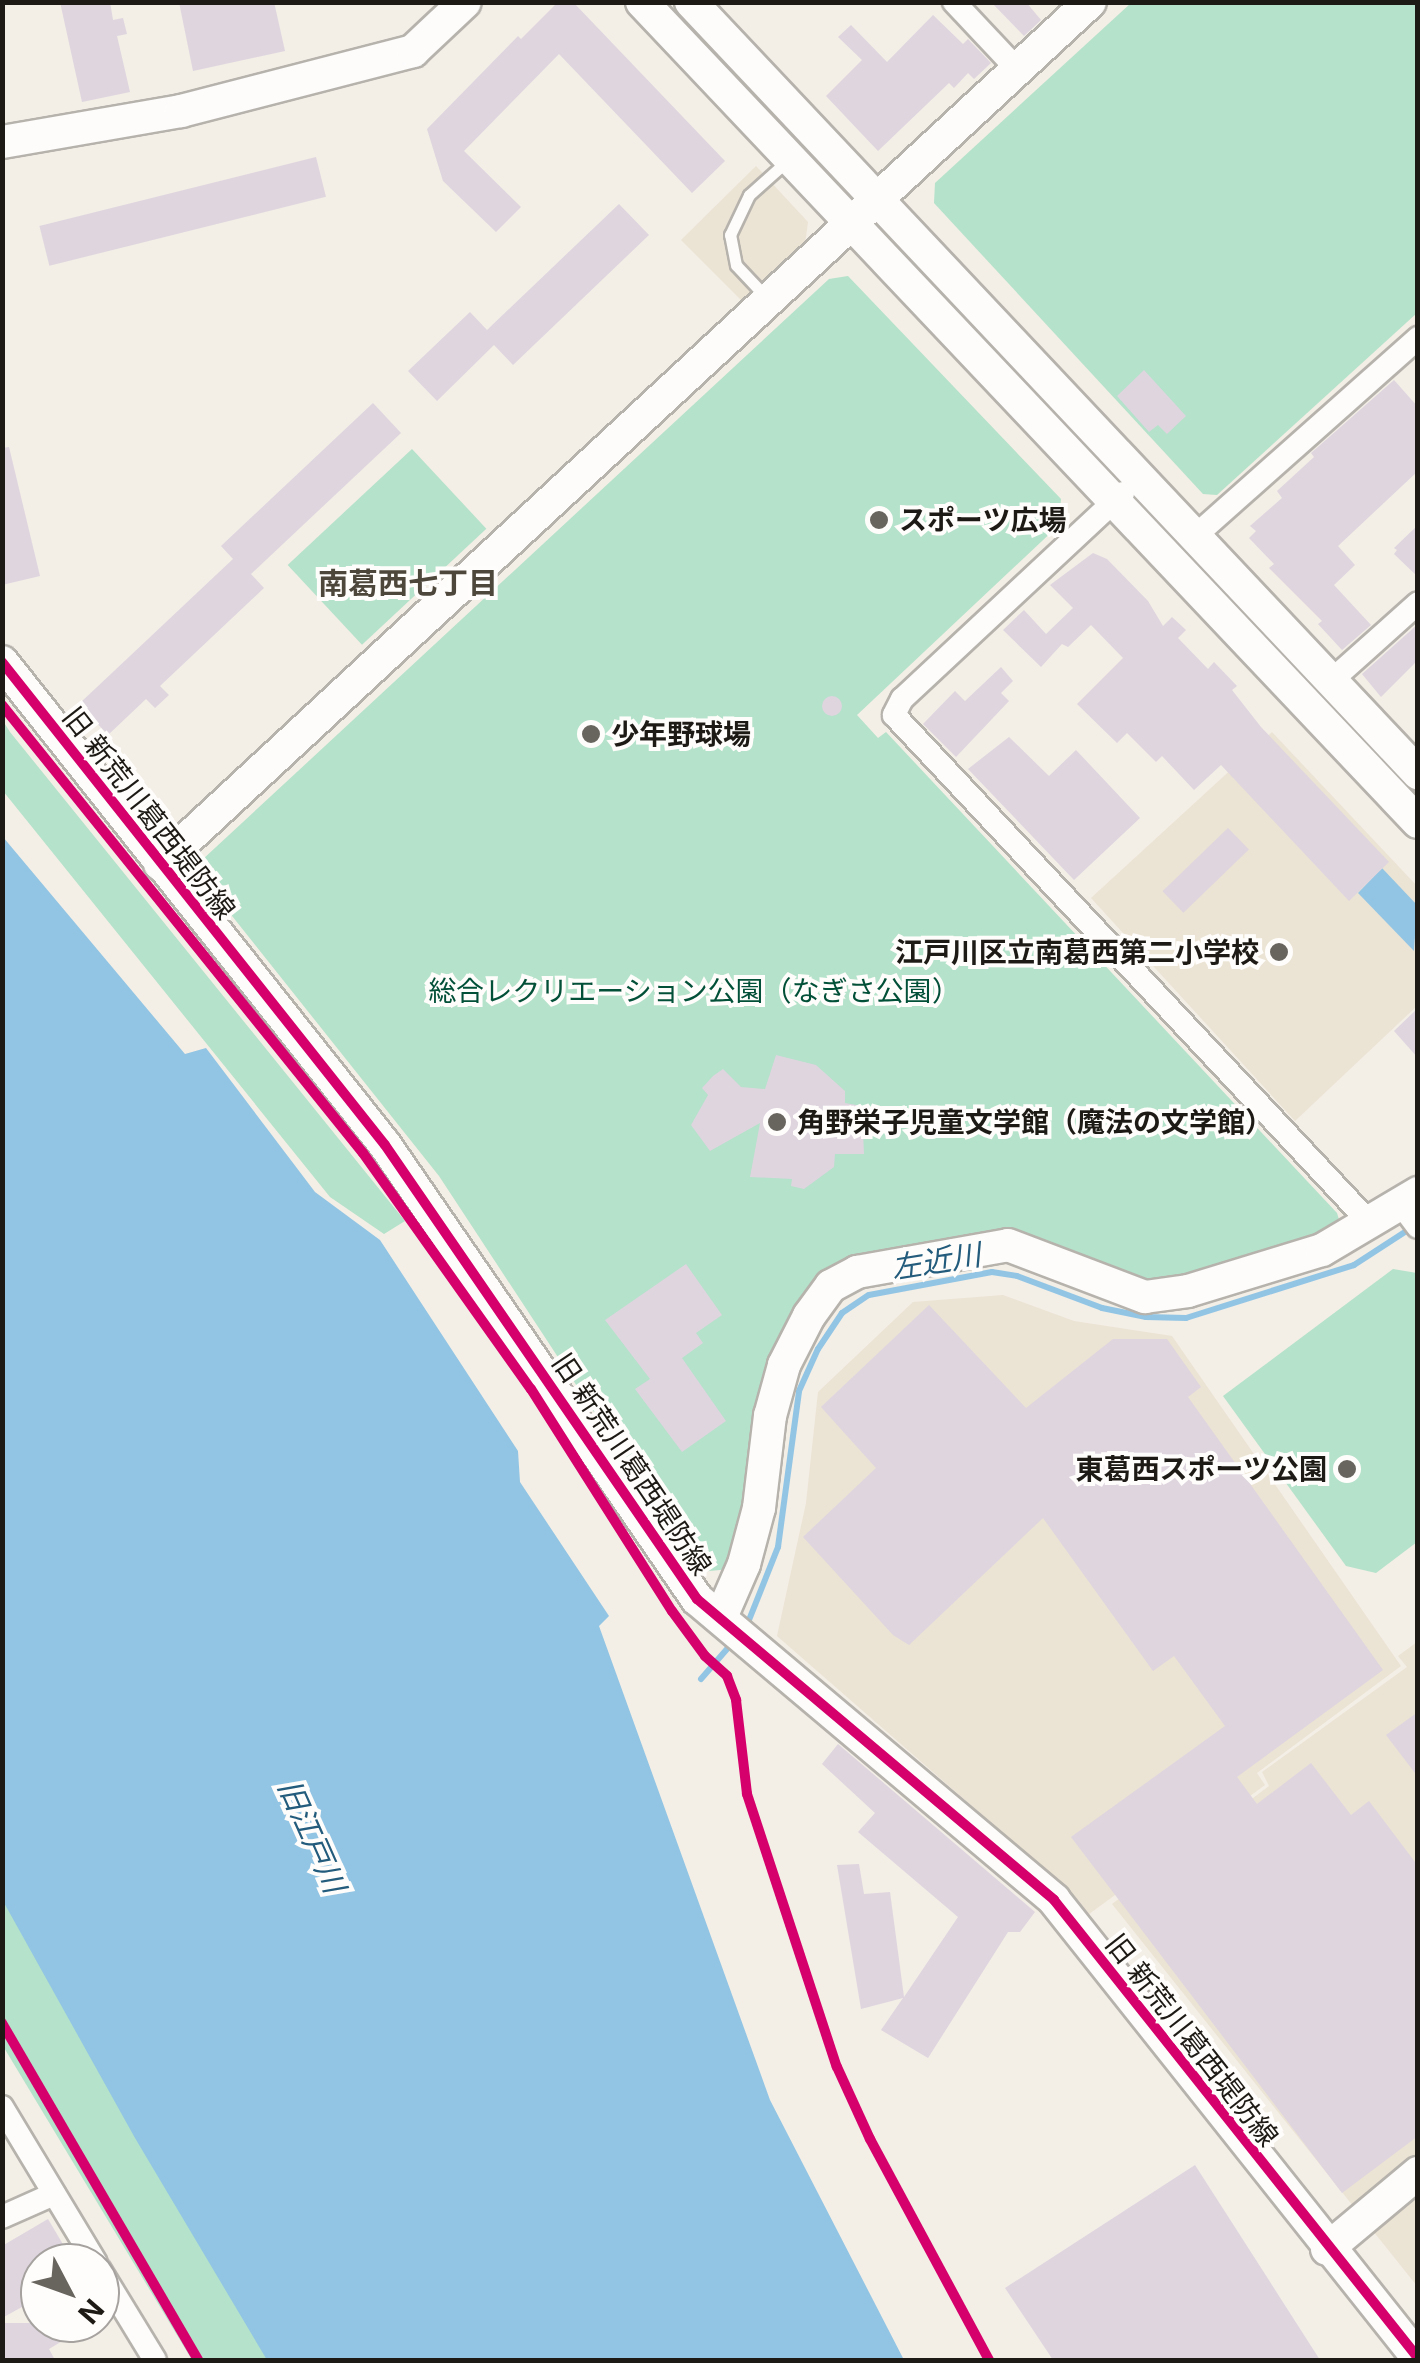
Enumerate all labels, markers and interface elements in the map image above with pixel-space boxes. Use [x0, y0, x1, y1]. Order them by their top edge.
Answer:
place label: スポーツ広場 [899, 503, 1067, 537]
marker: スポーツ広場 [868, 509, 890, 531]
district label: 南葛西七丁目 [318, 565, 498, 601]
street label: 旧 新荒川葛西堤防線 [56, 700, 242, 926]
place label: 少年野球場 [611, 717, 751, 751]
marker: 少年野球場 [580, 723, 602, 745]
place label: 江戸川区立南葛西第二小学校 [895, 935, 1259, 969]
marker: 江戸川区立南葛西第二小学校 [1268, 941, 1290, 963]
park label: 総合レクリエーション公園（なぎさ公園） [428, 974, 960, 1008]
place label: 角野栄子児童文学館（魔法の文学館） [797, 1105, 1273, 1139]
marker: 角野栄子児童文学館（魔法の文学館） [766, 1111, 788, 1133]
water label: 左近川 [889, 1236, 983, 1286]
street label: 旧 新荒川葛西堤防線 [545, 1347, 719, 1581]
place label: 東葛西スポーツ公園 [1075, 1452, 1327, 1486]
marker: 東葛西スポーツ公園 [1336, 1458, 1358, 1480]
water label: 旧江戸川 [271, 1774, 353, 1898]
street label: 旧 新荒川葛西堤防線 [1099, 1927, 1285, 2153]
north arrow [20, 2243, 120, 2343]
text: N [71, 2292, 111, 2331]

